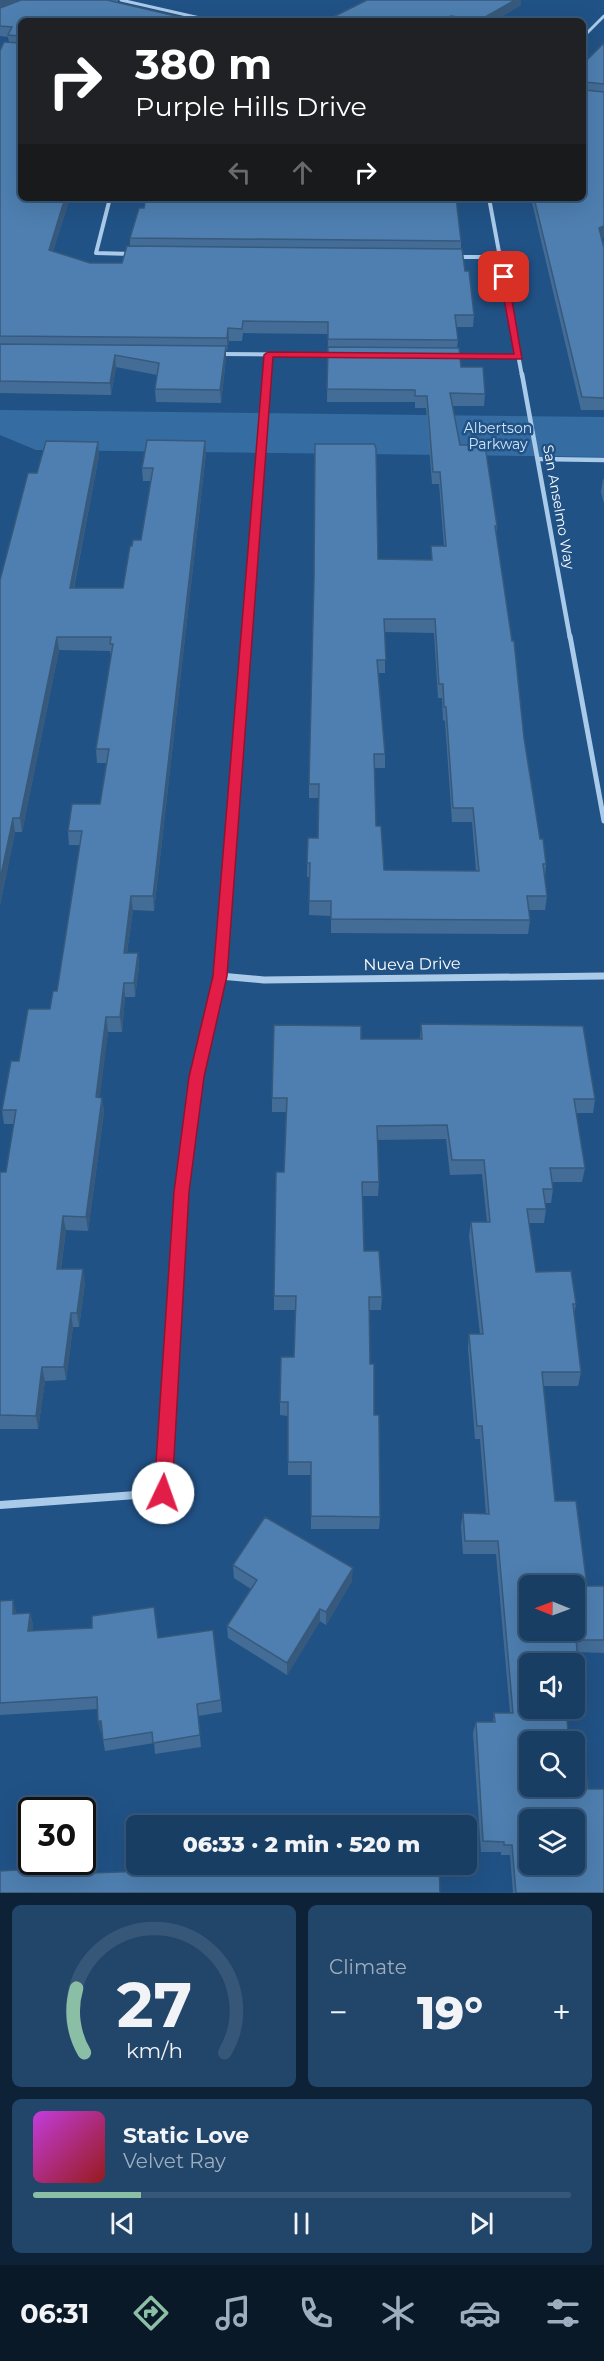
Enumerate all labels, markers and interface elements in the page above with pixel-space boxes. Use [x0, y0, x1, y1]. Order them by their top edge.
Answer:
text: 380 m [135, 38, 272, 90]
icon: right [36, 42, 114, 120]
text: Purple Hills Drive [135, 90, 367, 123]
icon: left [223, 156, 256, 189]
icon: ahead [286, 156, 319, 189]
icon: right [349, 156, 382, 189]
pin [478, 251, 529, 302]
icon: arrive [487, 260, 520, 293]
park label: Albertson Parkway [464, 419, 532, 453]
street label: San Anselmo Way [539, 443, 579, 571]
street label: Nueva Drive [363, 954, 461, 974]
position arrow [131, 1461, 195, 1525]
north arrow [519, 1575, 585, 1641]
map controls [519, 1575, 585, 1875]
button: sound [519, 1653, 585, 1719]
button: search [519, 1731, 585, 1797]
speed limit sign: 30 [18, 1797, 96, 1875]
button: layers [519, 1809, 585, 1875]
text: 06:33 · 2 min · 520 m [183, 1831, 420, 1858]
text: Climate [329, 1955, 407, 1979]
text: 27 [116, 1967, 192, 2043]
text: 19° [417, 1985, 483, 2040]
text: − [329, 1992, 348, 2032]
text: + [552, 1992, 571, 2032]
text: km/h [125, 2037, 183, 2063]
text: Static Love [123, 2122, 249, 2149]
text: Velvet Ray [123, 2149, 226, 2173]
icon: previous [106, 2207, 139, 2240]
icon: pause [285, 2207, 318, 2240]
icon: next [465, 2207, 498, 2240]
icon: directions [130, 2292, 172, 2334]
icon: music [212, 2292, 254, 2334]
icon: phone [295, 2292, 337, 2334]
icon: climate [377, 2292, 419, 2334]
icon: car [459, 2292, 501, 2334]
icon: filters [542, 2292, 584, 2334]
text: 06:31 [20, 2297, 89, 2330]

